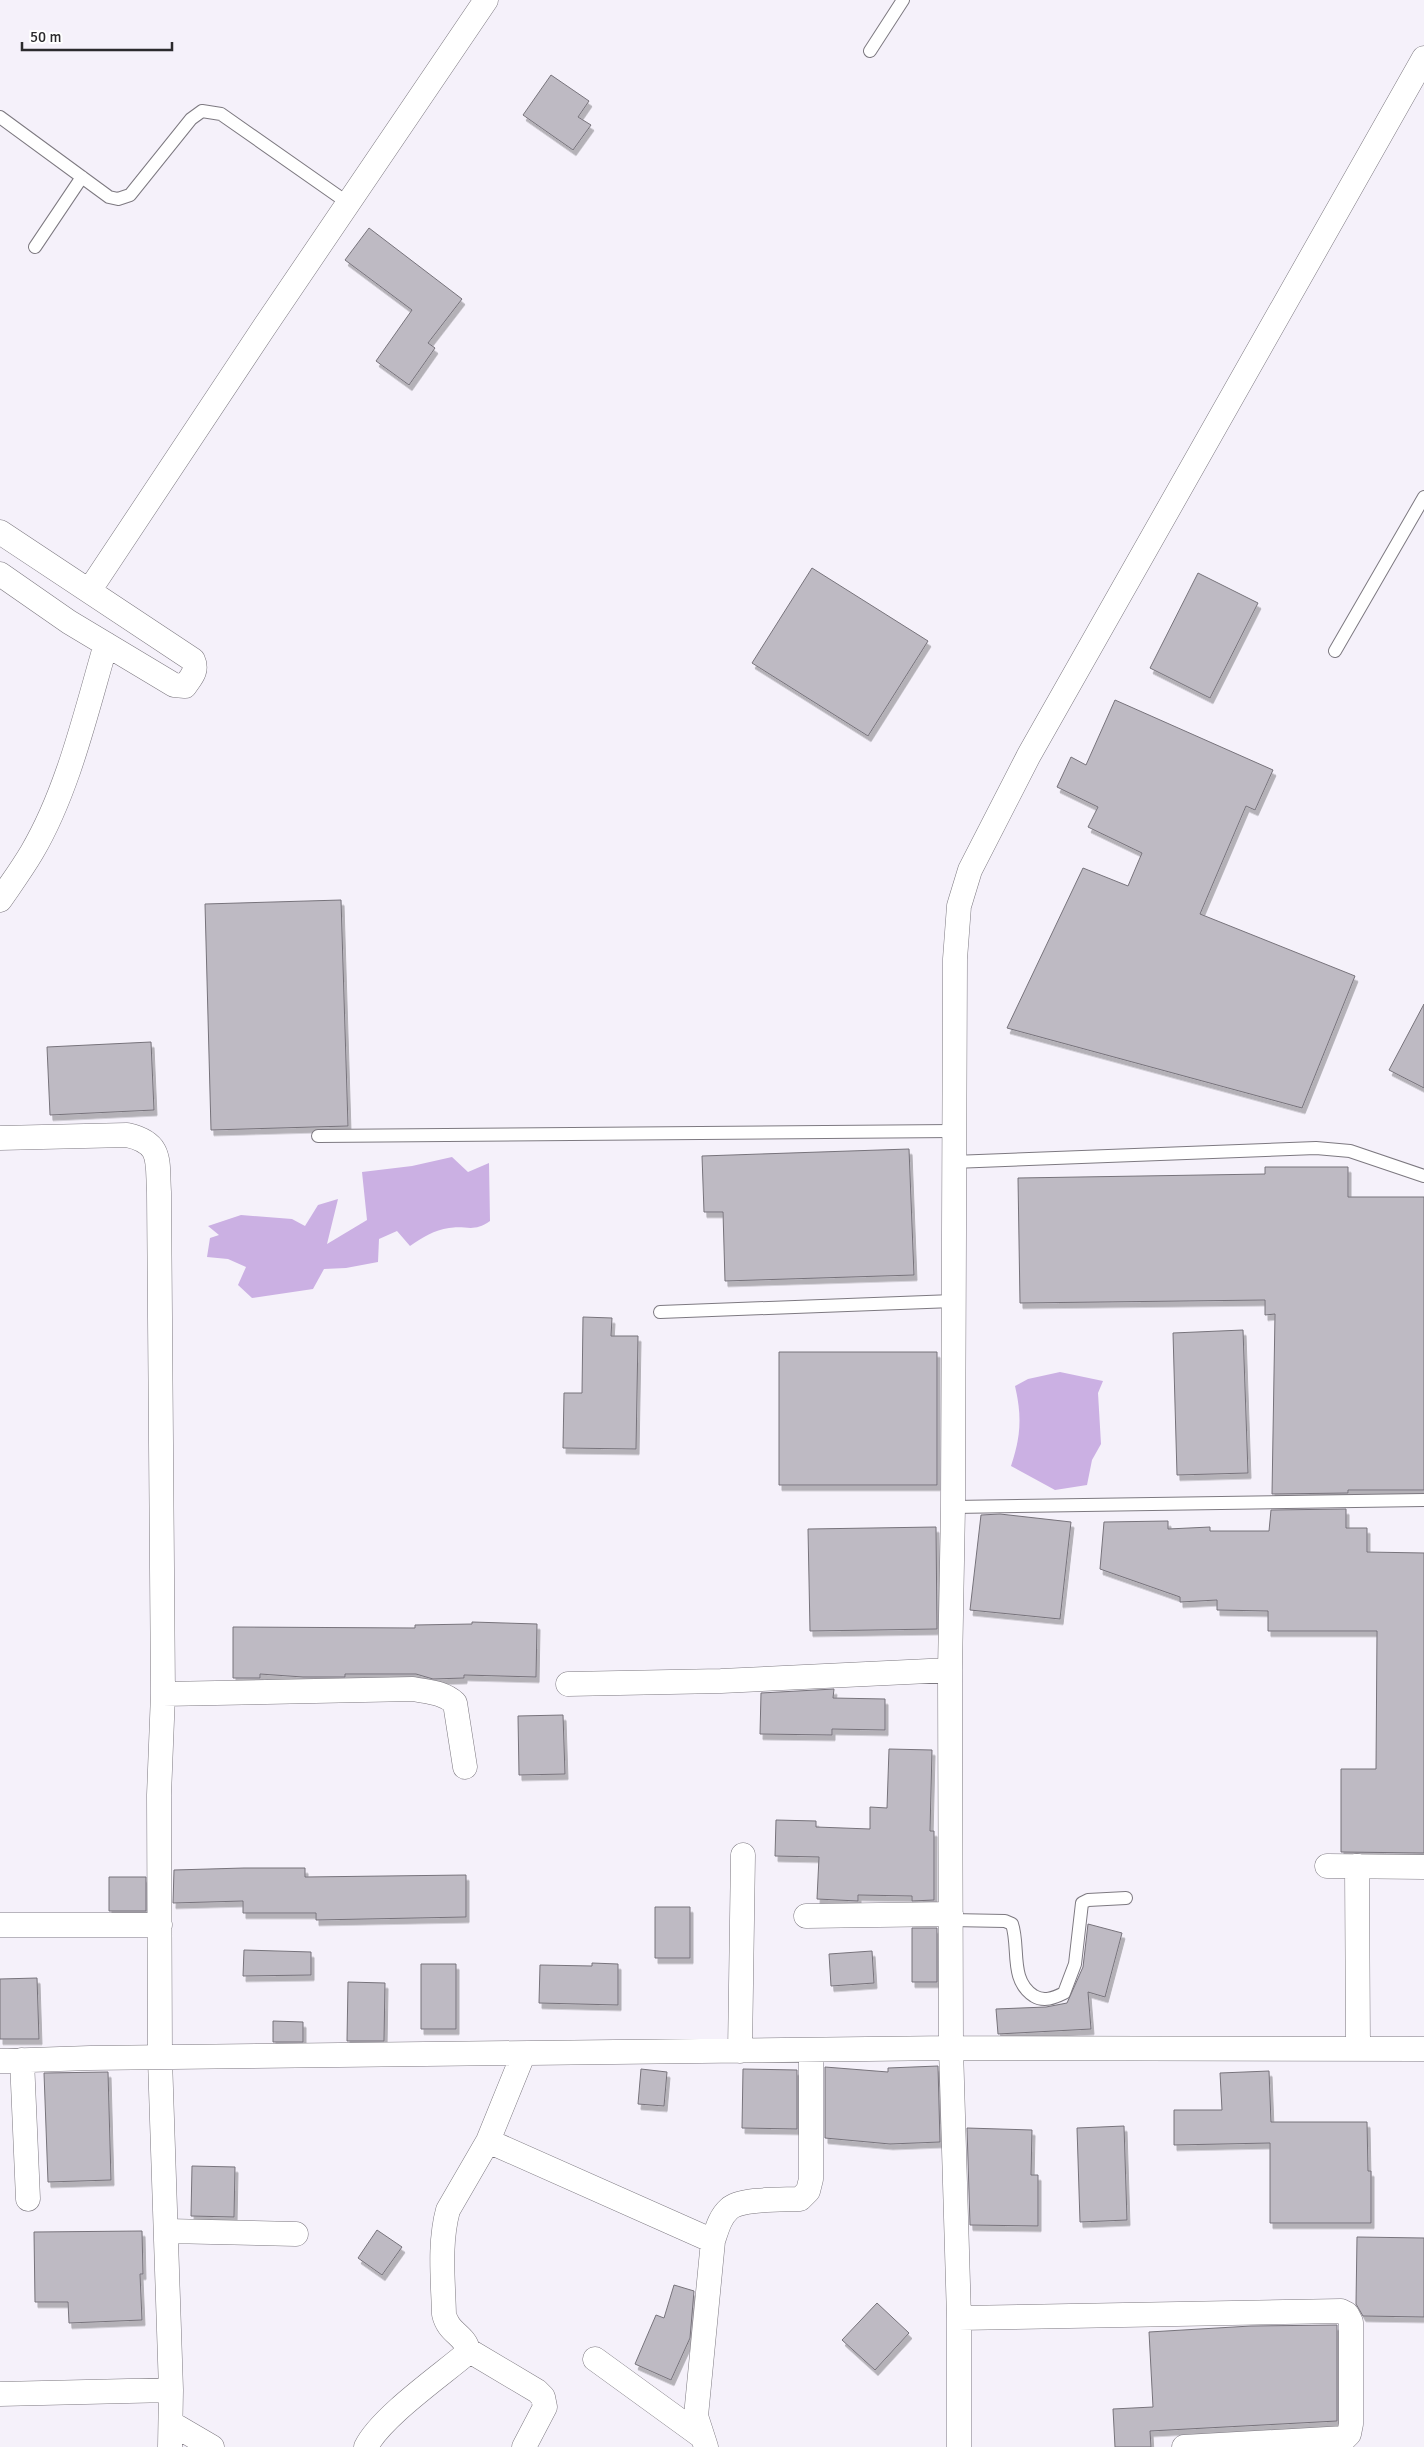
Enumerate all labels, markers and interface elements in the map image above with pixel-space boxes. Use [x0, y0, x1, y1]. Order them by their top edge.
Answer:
scale bar [22, 20, 172, 52]
text: 50 m [30, 28, 61, 46]

